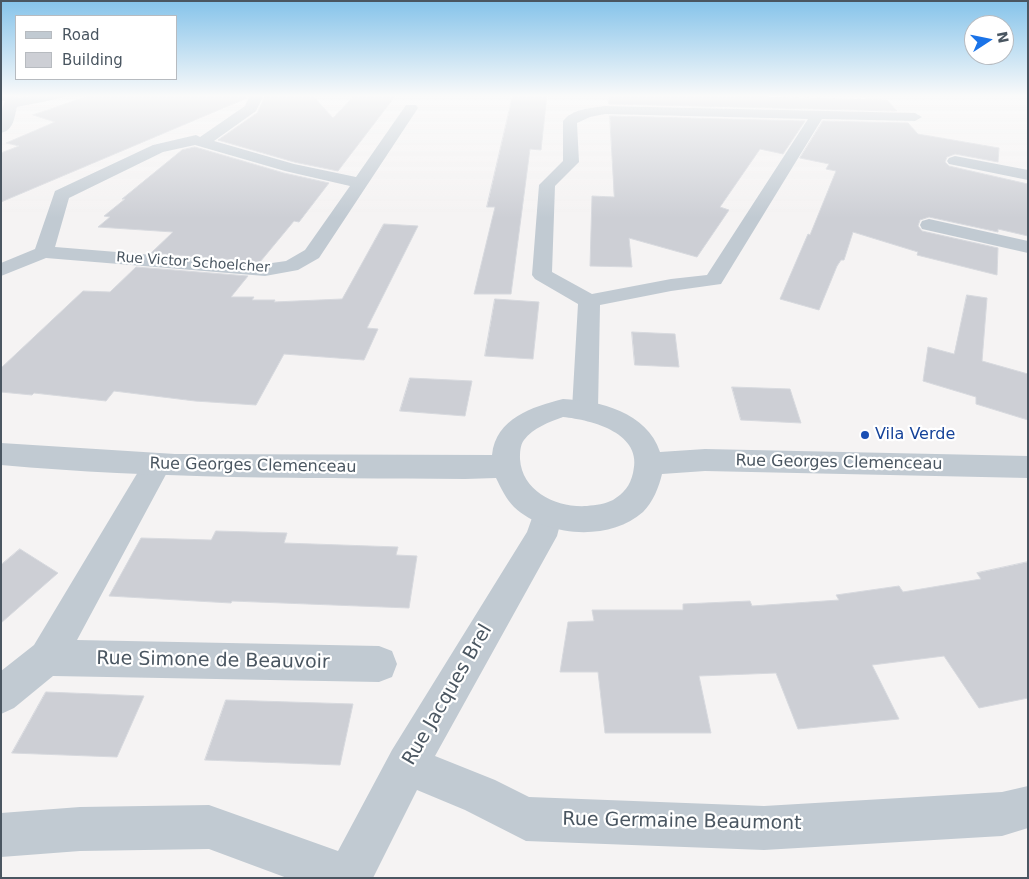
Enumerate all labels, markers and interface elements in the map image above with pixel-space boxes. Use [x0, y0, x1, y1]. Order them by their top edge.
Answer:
legend [15, 15, 178, 80]
north arrow [964, 15, 1014, 65]
text: Road [62, 26, 100, 44]
text: N [994, 30, 1012, 45]
text: Building [62, 51, 123, 69]
street label: Rue Victor Schoelcher [116, 249, 270, 277]
place label: Vila Verde [875, 425, 955, 445]
marker: Vila Verde [859, 429, 871, 441]
street label: Rue Georges Clemenceau [735, 452, 943, 474]
street label: Rue Georges Clemenceau [149, 455, 357, 477]
street label: Rue Jacques Brel [398, 620, 498, 770]
street label: Rue Simone de Beauvoir [96, 648, 330, 674]
street label: Rue Germaine Beaumont [562, 809, 802, 835]

